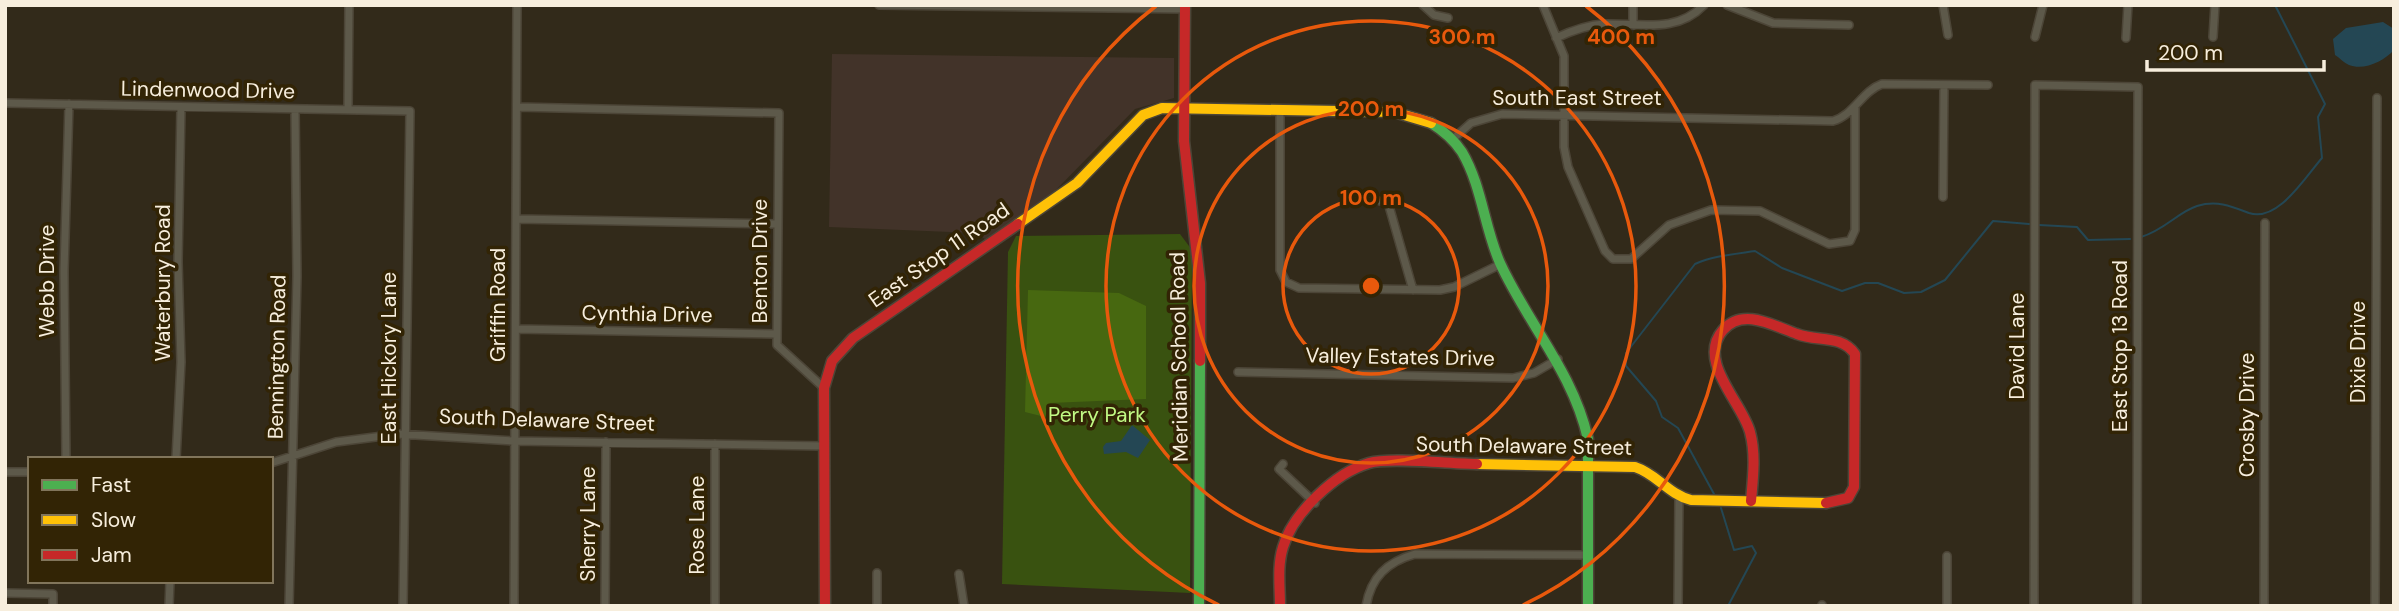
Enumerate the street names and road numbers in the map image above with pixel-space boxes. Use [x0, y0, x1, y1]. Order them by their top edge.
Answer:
street label: Lindenwood Drive [121, 74, 295, 106]
street label: South East Street [1492, 84, 1662, 112]
street label: East Stop 11 Road [863, 196, 1015, 314]
street label: Benton Drive [746, 199, 774, 323]
street label: Waterbury Road [149, 204, 177, 362]
street label: Webb Drive [33, 225, 61, 337]
street label: Griffin Road [484, 248, 512, 362]
street label: Meridian School Road [1163, 252, 1195, 462]
street label: East Stop 13 Road [2106, 260, 2134, 432]
street label: East Hickory Lane [375, 272, 403, 444]
street label: Bennington Road [262, 275, 292, 439]
street label: David Lane [2003, 293, 2031, 399]
street label: Cynthia Drive [581, 299, 713, 329]
street label: Dixie Drive [2344, 301, 2372, 403]
street label: Valley Estates Drive [1305, 341, 1495, 373]
street label: Crosby Drive [2233, 353, 2261, 477]
street label: South Delaware Street [438, 402, 656, 438]
street label: South Delaware Street [1416, 430, 1632, 462]
street label: Sherry Lane [574, 466, 602, 582]
street label: Rose Lane [683, 476, 711, 574]

